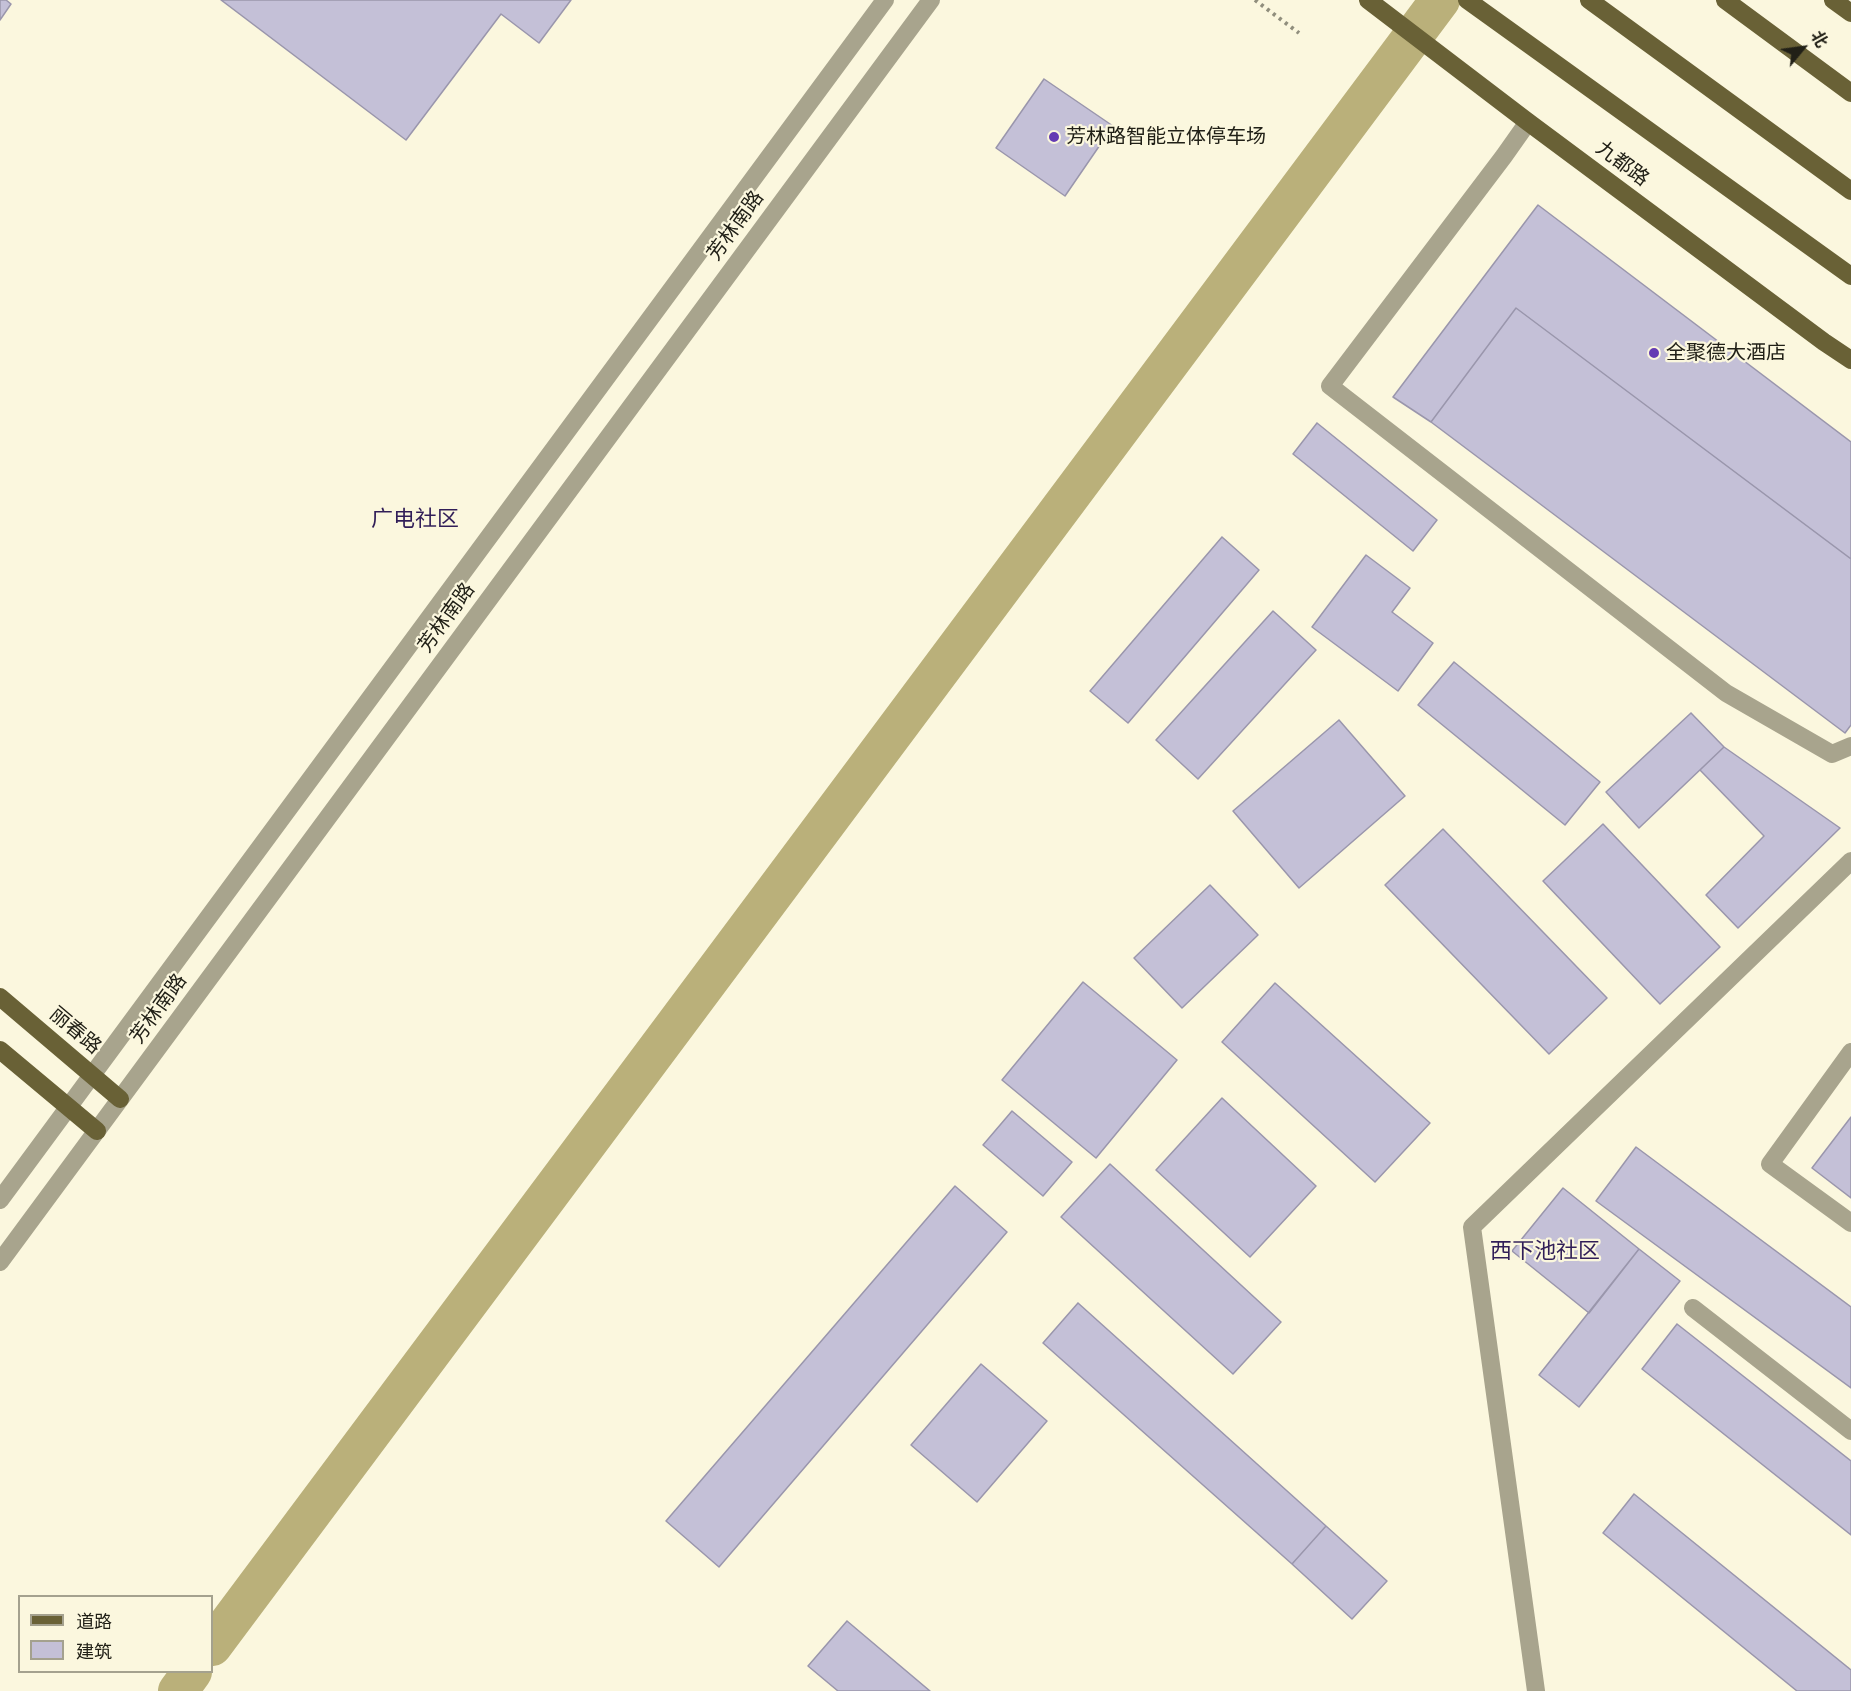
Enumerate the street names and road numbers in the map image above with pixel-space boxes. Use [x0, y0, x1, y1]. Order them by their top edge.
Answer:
street label: 九都路 [1591, 136, 1653, 192]
street label: 芳林南路 [703, 187, 769, 265]
street label: 芳林南路 [414, 579, 480, 657]
street label: 芳林南路 [126, 970, 192, 1048]
street label: 丽春路 [44, 1003, 106, 1059]

